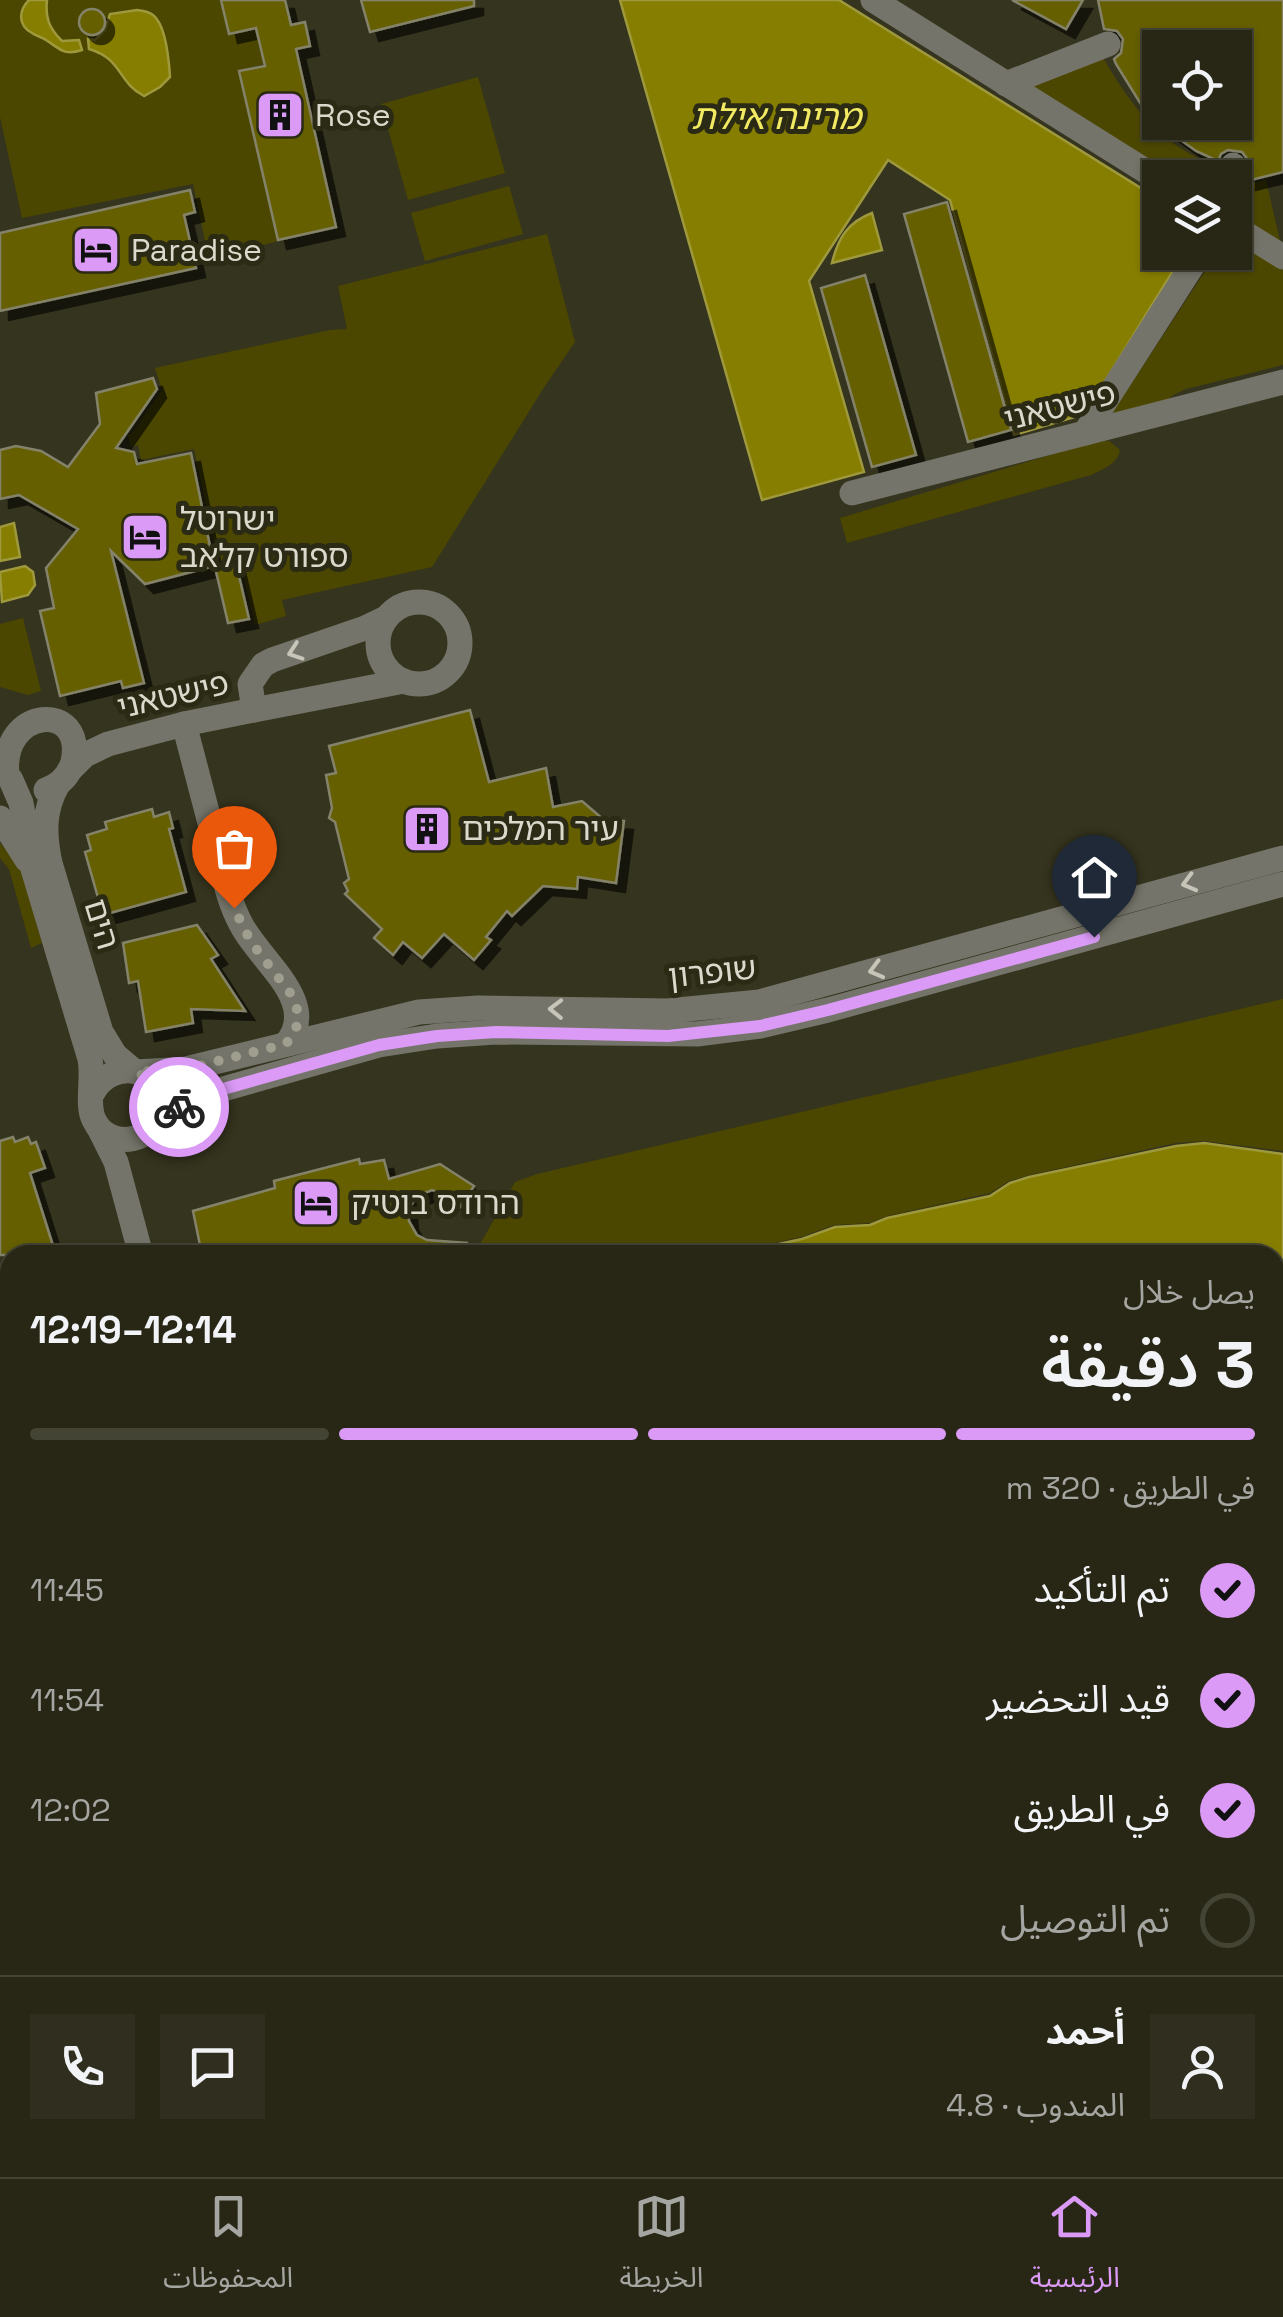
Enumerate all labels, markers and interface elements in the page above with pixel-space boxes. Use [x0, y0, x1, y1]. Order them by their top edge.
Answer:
map controls [1142, 30, 1252, 270]
button: locate [1142, 30, 1252, 140]
building icon: Rose [254, 89, 306, 141]
place label: Rose [315, 95, 391, 135]
water label: מרינה אילת [691, 95, 864, 139]
button: layers [1142, 160, 1252, 270]
hotel icon: Paradise [70, 224, 122, 276]
place label: Paradise [131, 230, 262, 270]
street label: פישטאני [1000, 373, 1120, 439]
place label: ישרוטל ספורט קלאב [180, 499, 349, 576]
hotel icon: ישרוטל ספורט קלאב [119, 511, 171, 563]
one-way arrow [288, 640, 305, 661]
street label: פישטאני [113, 663, 233, 727]
building icon: עיר המלכים [401, 803, 453, 855]
pin [192, 806, 277, 909]
place label: עיר המלכים [462, 809, 619, 849]
icon: bag [207, 821, 262, 876]
pin [1052, 835, 1137, 938]
icon: home [1067, 850, 1122, 905]
one-way arrow [1181, 872, 1198, 893]
street label: הים [76, 894, 128, 954]
street label: שופרון [666, 947, 758, 997]
one-way arrow [868, 958, 885, 979]
one-way arrow [547, 998, 562, 1020]
courier [129, 1057, 229, 1157]
icon: bike [152, 1080, 207, 1135]
hotel icon: הרודס בוטיק [290, 1177, 342, 1229]
place label: הרודס בוטיק [351, 1183, 520, 1223]
text: يصل خلال [1123, 1272, 1255, 1312]
text: 12:14–12:19 [30, 1306, 236, 1354]
text: 3 دقيقة [1041, 1323, 1255, 1406]
text: في الطريق · 320 m [1006, 1468, 1255, 1508]
icon: check [1200, 1563, 1255, 1618]
text: تم التأكيد [1033, 1565, 1170, 1613]
text: 11:45 [30, 1570, 104, 1610]
icon: check [1200, 1673, 1255, 1728]
text: قيد التحضير [986, 1675, 1170, 1723]
text: 11:54 [30, 1680, 104, 1720]
icon: check [1200, 1783, 1255, 1838]
text: في الطريق [1013, 1785, 1170, 1833]
text: 12:02 [30, 1790, 111, 1830]
text: تم التوصيل [1000, 1895, 1170, 1943]
text: أحمد [1045, 2007, 1125, 2055]
button: phone [30, 2014, 135, 2119]
button: chat [160, 2014, 265, 2119]
button: person [1150, 2014, 1255, 2119]
text: المندوب · 4.8 [946, 2085, 1125, 2125]
tab: المحفوظات [163, 2189, 293, 2308]
tab: الخريطة [620, 2189, 703, 2308]
tab: الرئيسية [1030, 2189, 1120, 2308]

